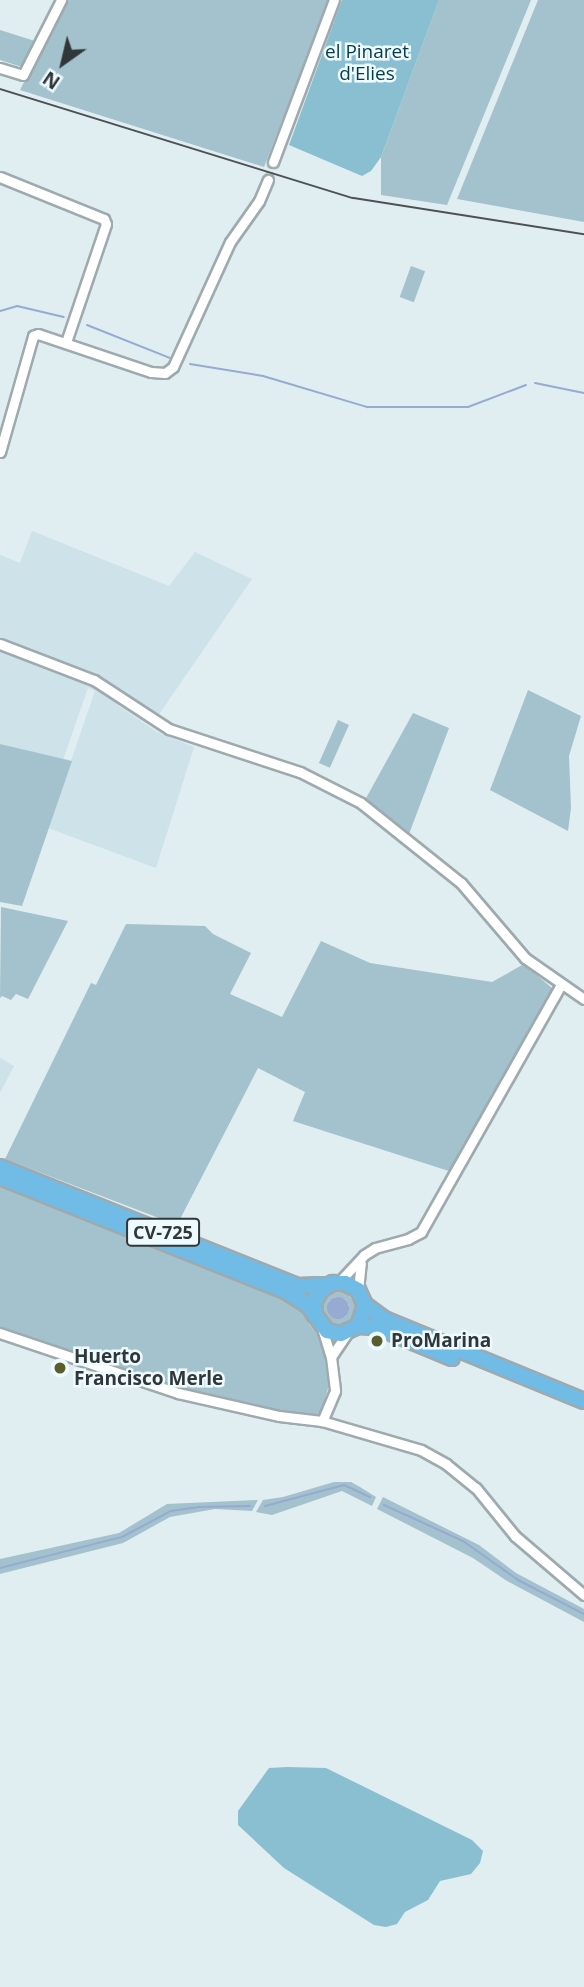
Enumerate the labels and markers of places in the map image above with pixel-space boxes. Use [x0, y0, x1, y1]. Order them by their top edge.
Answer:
place label: ProMarina [391, 1330, 491, 1352]
marker: ProMarina [369, 1333, 385, 1349]
place label: Huerto Francisco Merle [74, 1346, 223, 1390]
marker: Huerto Francisco Merle [52, 1360, 68, 1376]

